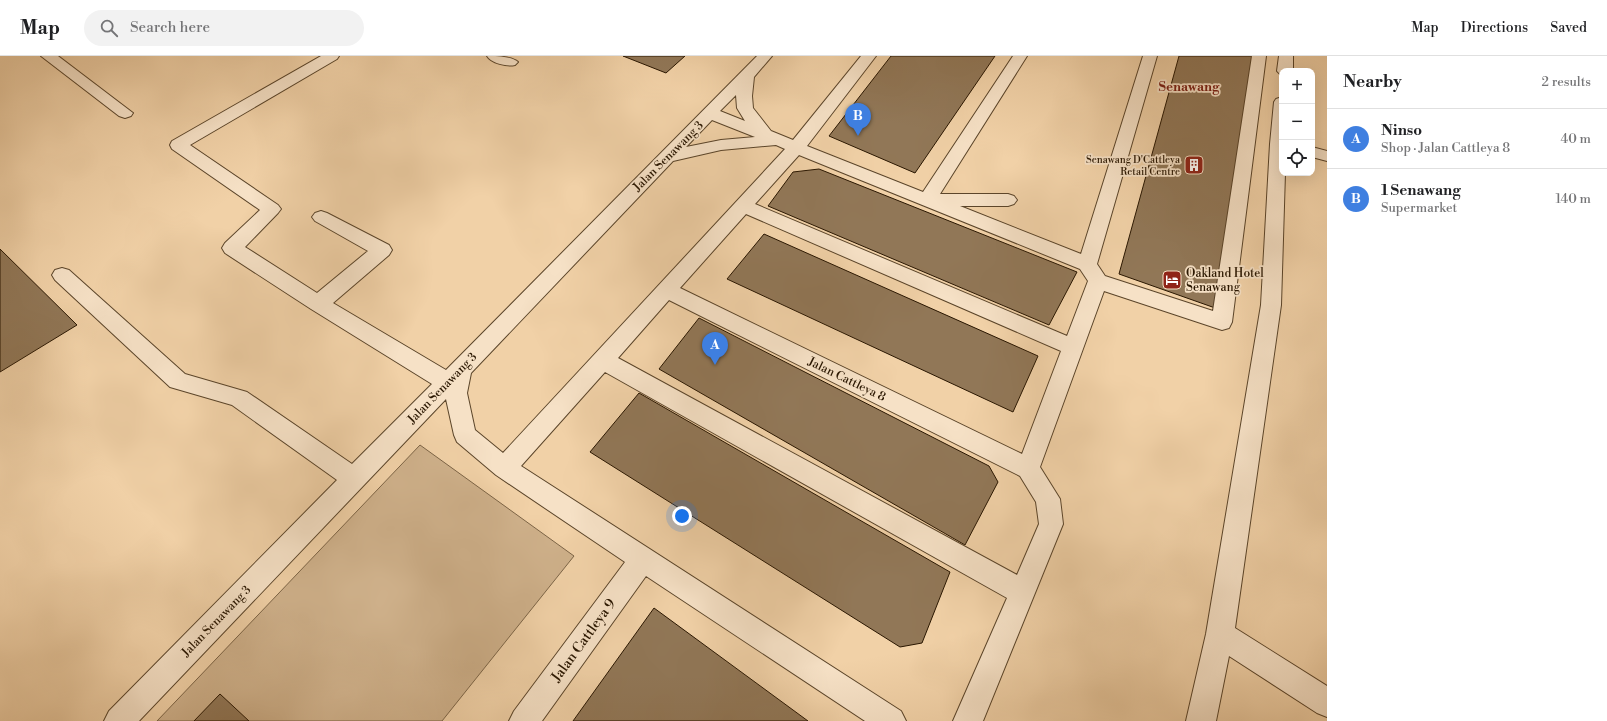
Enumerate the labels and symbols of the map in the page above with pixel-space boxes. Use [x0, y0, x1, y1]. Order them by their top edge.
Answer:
district label: Senawang [1159, 79, 1220, 95]
pin: B [845, 103, 871, 136]
street label: Jalan Senawang 3 [629, 118, 707, 195]
place label: Senawang D'Cattleya Retail Centre [1086, 154, 1181, 178]
building icon: Senawang D'Cattleya Retail Centre [1183, 154, 1205, 176]
place label: Oakland Hotel Senawang [1186, 266, 1264, 295]
hotel icon: Oakland Hotel Senawang [1161, 269, 1183, 291]
pin: A [702, 332, 728, 365]
street label: Jalan Senawang 3 [404, 349, 480, 428]
street label: Jalan Cattleya 8 [805, 354, 888, 405]
your location [672, 506, 692, 526]
street label: Jalan Senawang 3 [178, 582, 254, 661]
street label: Jalan Cattleya 9 [547, 595, 620, 687]

